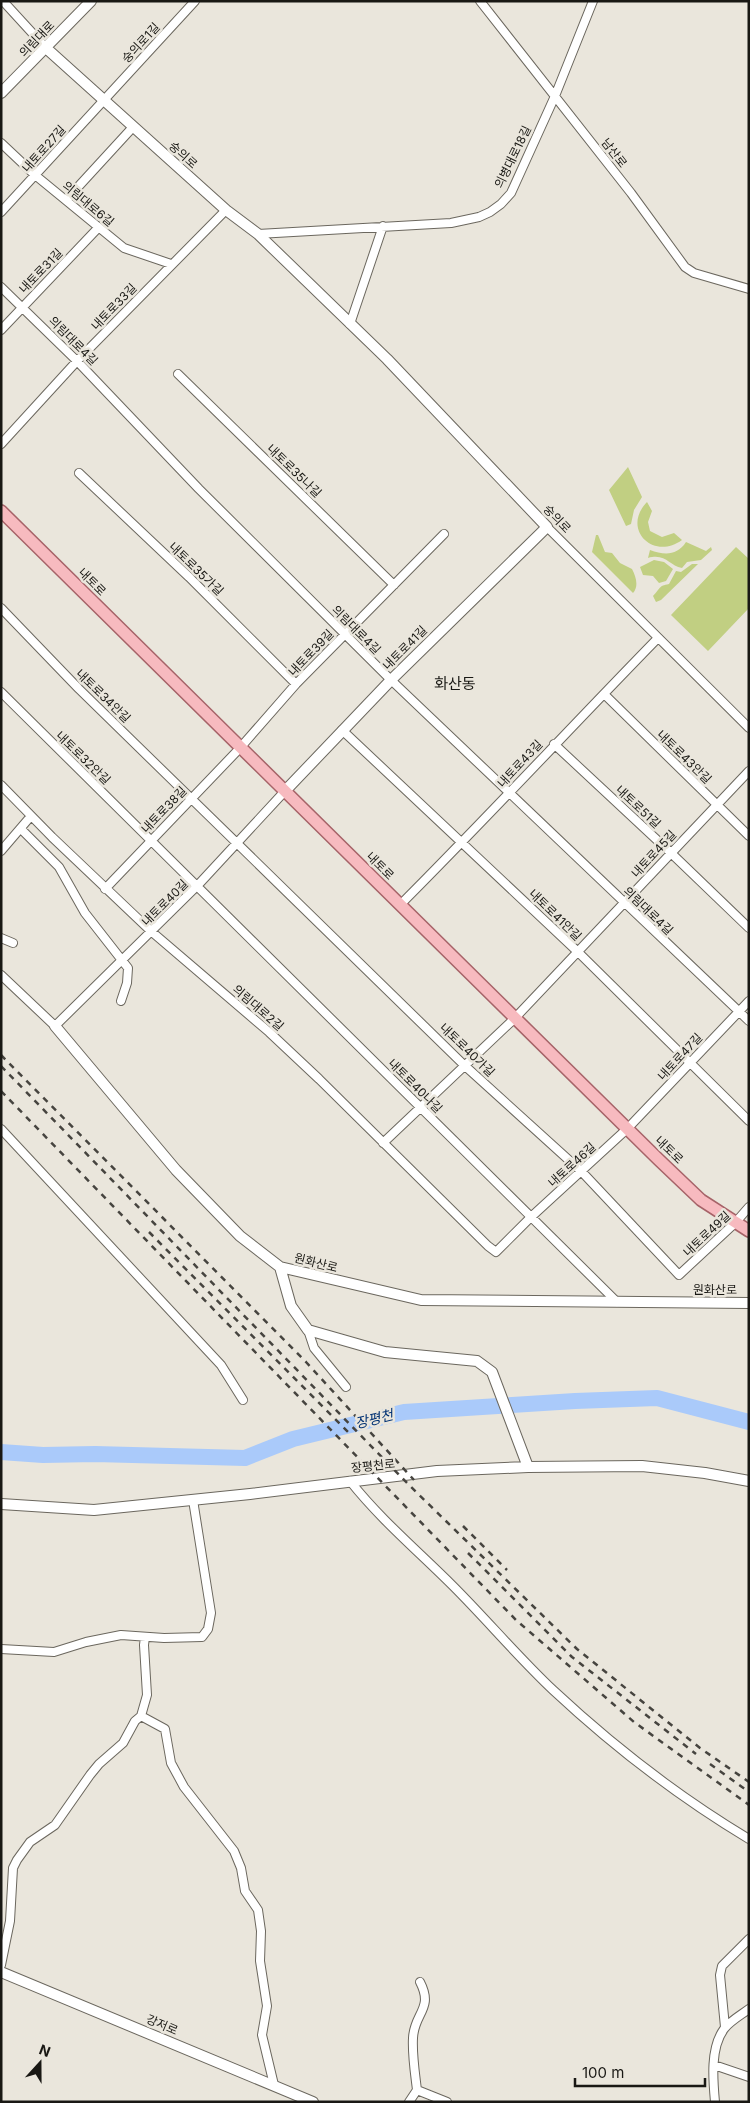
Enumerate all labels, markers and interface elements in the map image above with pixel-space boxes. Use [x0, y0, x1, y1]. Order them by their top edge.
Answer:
street label: 의림대로 [16, 18, 57, 60]
street label: 숭의로1길 [118, 20, 163, 66]
street label: 내토로27길 [19, 122, 69, 175]
street label: 의병대로18길 [491, 123, 534, 190]
street label: 남산로 [598, 135, 631, 170]
street label: 숭의로 [166, 138, 201, 171]
street label: 의림대로6길 [60, 178, 117, 229]
street label: 내토로31길 [16, 245, 66, 296]
street label: 내토로33길 [88, 280, 140, 333]
street label: 의림대로4길 [46, 313, 101, 368]
street label: 내토로35나길 [264, 441, 325, 500]
street label: 숭의로 [540, 502, 574, 536]
street label: 내토로35가길 [166, 539, 227, 598]
street label: 내토로 [75, 565, 109, 599]
street label: 의림대로4길 [329, 602, 384, 657]
street label: 내토로41길 [379, 622, 430, 673]
street label: 내토로39길 [285, 626, 337, 679]
street label: 내토로34안길 [73, 666, 134, 725]
district label: 화산동 [434, 674, 476, 693]
street label: 내토로43안길 [654, 727, 715, 786]
street label: 내토로32안길 [53, 728, 114, 787]
street label: 내토로43길 [494, 737, 545, 790]
street label: 내토로51길 [613, 782, 664, 831]
street label: 내토로38길 [138, 783, 190, 836]
street label: 내토로45길 [628, 827, 679, 880]
street label: 내토로 [363, 849, 397, 883]
street label: 내토로40길 [138, 876, 191, 929]
street label: 의림대로4길 [620, 883, 676, 938]
street label: 내토로41안길 [526, 886, 585, 944]
street label: 의림대로2길 [230, 981, 287, 1034]
street label: 내토로40가길 [437, 1020, 498, 1080]
street label: 내토로47길 [654, 1030, 705, 1083]
street label: 내토로40나길 [385, 1055, 446, 1116]
street label: 내토로 [652, 1133, 686, 1167]
street label: 내토로46길 [545, 1139, 599, 1190]
street label: 내토로49길 [680, 1208, 733, 1259]
street label: 원화산로 [293, 1250, 339, 1275]
street label: 원화산로 [693, 1282, 737, 1297]
water label: 장평천 [353, 1405, 396, 1431]
street label: 장평천로 [350, 1456, 396, 1475]
street label: 강저로 [144, 2011, 180, 2038]
north arrow [15, 2038, 65, 2088]
text: N [37, 2041, 53, 2060]
scale bar [575, 2056, 705, 2088]
text: 100 m [582, 2063, 624, 2082]

